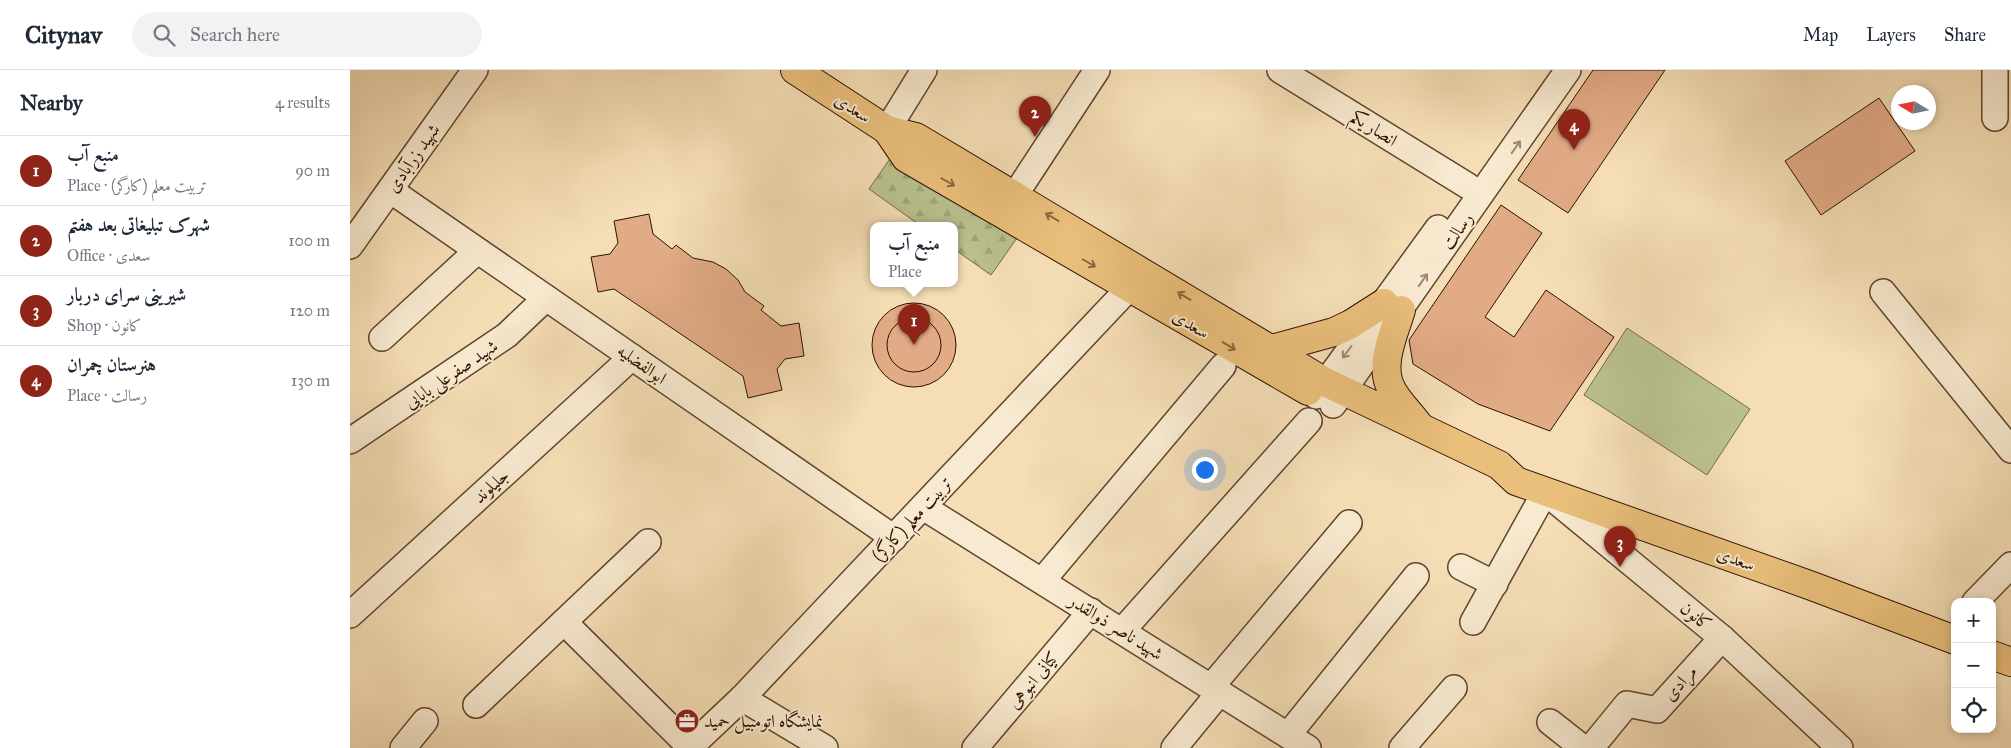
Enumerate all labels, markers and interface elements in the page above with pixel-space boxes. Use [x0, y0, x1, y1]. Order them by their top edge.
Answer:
search box [132, 12, 482, 57]
text: Citynav [25, 20, 102, 50]
icon: search [150, 21, 178, 49]
text: Search here [190, 23, 280, 46]
text: Map [1803, 24, 1838, 46]
text: Layers [1866, 24, 1916, 46]
text: Share [1944, 24, 1986, 46]
north arrow [1891, 85, 1936, 130]
street label: سعدی [831, 88, 875, 128]
text: Nearby [20, 90, 83, 116]
text: 4 results [275, 93, 330, 112]
pin: 2 [1019, 96, 1051, 137]
street label: انصار یکم [1343, 105, 1402, 156]
pin: 4 [1558, 109, 1590, 150]
street label: شهید زرآبادی [381, 119, 445, 197]
one-way arrow [1511, 140, 1521, 154]
text: منبع آب [67, 143, 119, 166]
text: 1 [33, 161, 39, 180]
text: 90 m [295, 161, 330, 180]
text: Place · تربیت معلم (کارگر) [67, 176, 207, 195]
one-way arrow [940, 178, 955, 187]
street label: رسالت [1436, 208, 1478, 254]
one-way arrow [1045, 211, 1059, 221]
text: شهرک تبلیغاتی بعد هفتم [67, 213, 210, 236]
popup [870, 222, 958, 287]
text: 2 [32, 231, 40, 250]
text: 100 m [288, 231, 330, 250]
text: منبع آب [888, 232, 940, 255]
text: Office · سعدی [67, 246, 150, 265]
one-way arrow [1081, 258, 1096, 268]
text: Place [888, 262, 922, 281]
one-way arrow [1417, 273, 1428, 287]
text: شیرینی سرای دربار [67, 283, 186, 306]
one-way arrow [1177, 291, 1191, 301]
text: 3 [33, 301, 39, 320]
text: 120 m [290, 301, 330, 320]
pin: 1 [898, 304, 930, 345]
street label: سعدی [1169, 305, 1213, 343]
text: Shop · کانون [67, 316, 142, 335]
street label: شهید صفرعلی بابایی [400, 335, 503, 415]
street label: ابوالفضلیه [613, 339, 671, 389]
one-way arrow [1221, 341, 1235, 351]
one-way arrow [1342, 345, 1353, 358]
text: هنرستان چمران [67, 353, 156, 376]
text: 4 [32, 371, 40, 390]
text: 130 m [291, 371, 330, 390]
text: Place · رسالت [67, 386, 147, 405]
your location [1192, 457, 1218, 483]
street label: جلیلوند [468, 464, 514, 508]
street label: تربیت معلم (کارگر) [866, 471, 962, 571]
pin: 3 [1604, 526, 1636, 567]
street label: سعدی [1714, 542, 1758, 576]
street label: شهید ناصر ذوالقدر [1063, 588, 1167, 666]
street label: کانون [1676, 597, 1716, 635]
map controls [1951, 598, 1996, 733]
button: + [1951, 598, 1996, 643]
button: − [1951, 643, 1996, 688]
street label: کیانی انبوهی [1003, 647, 1063, 713]
street label: مرادی [1658, 661, 1703, 707]
button: locate [1951, 688, 1996, 733]
office icon: نمایشگاه اتومبیل حمید [674, 708, 700, 734]
place label: نمایشگاه اتومبیل حمید [704, 709, 823, 734]

